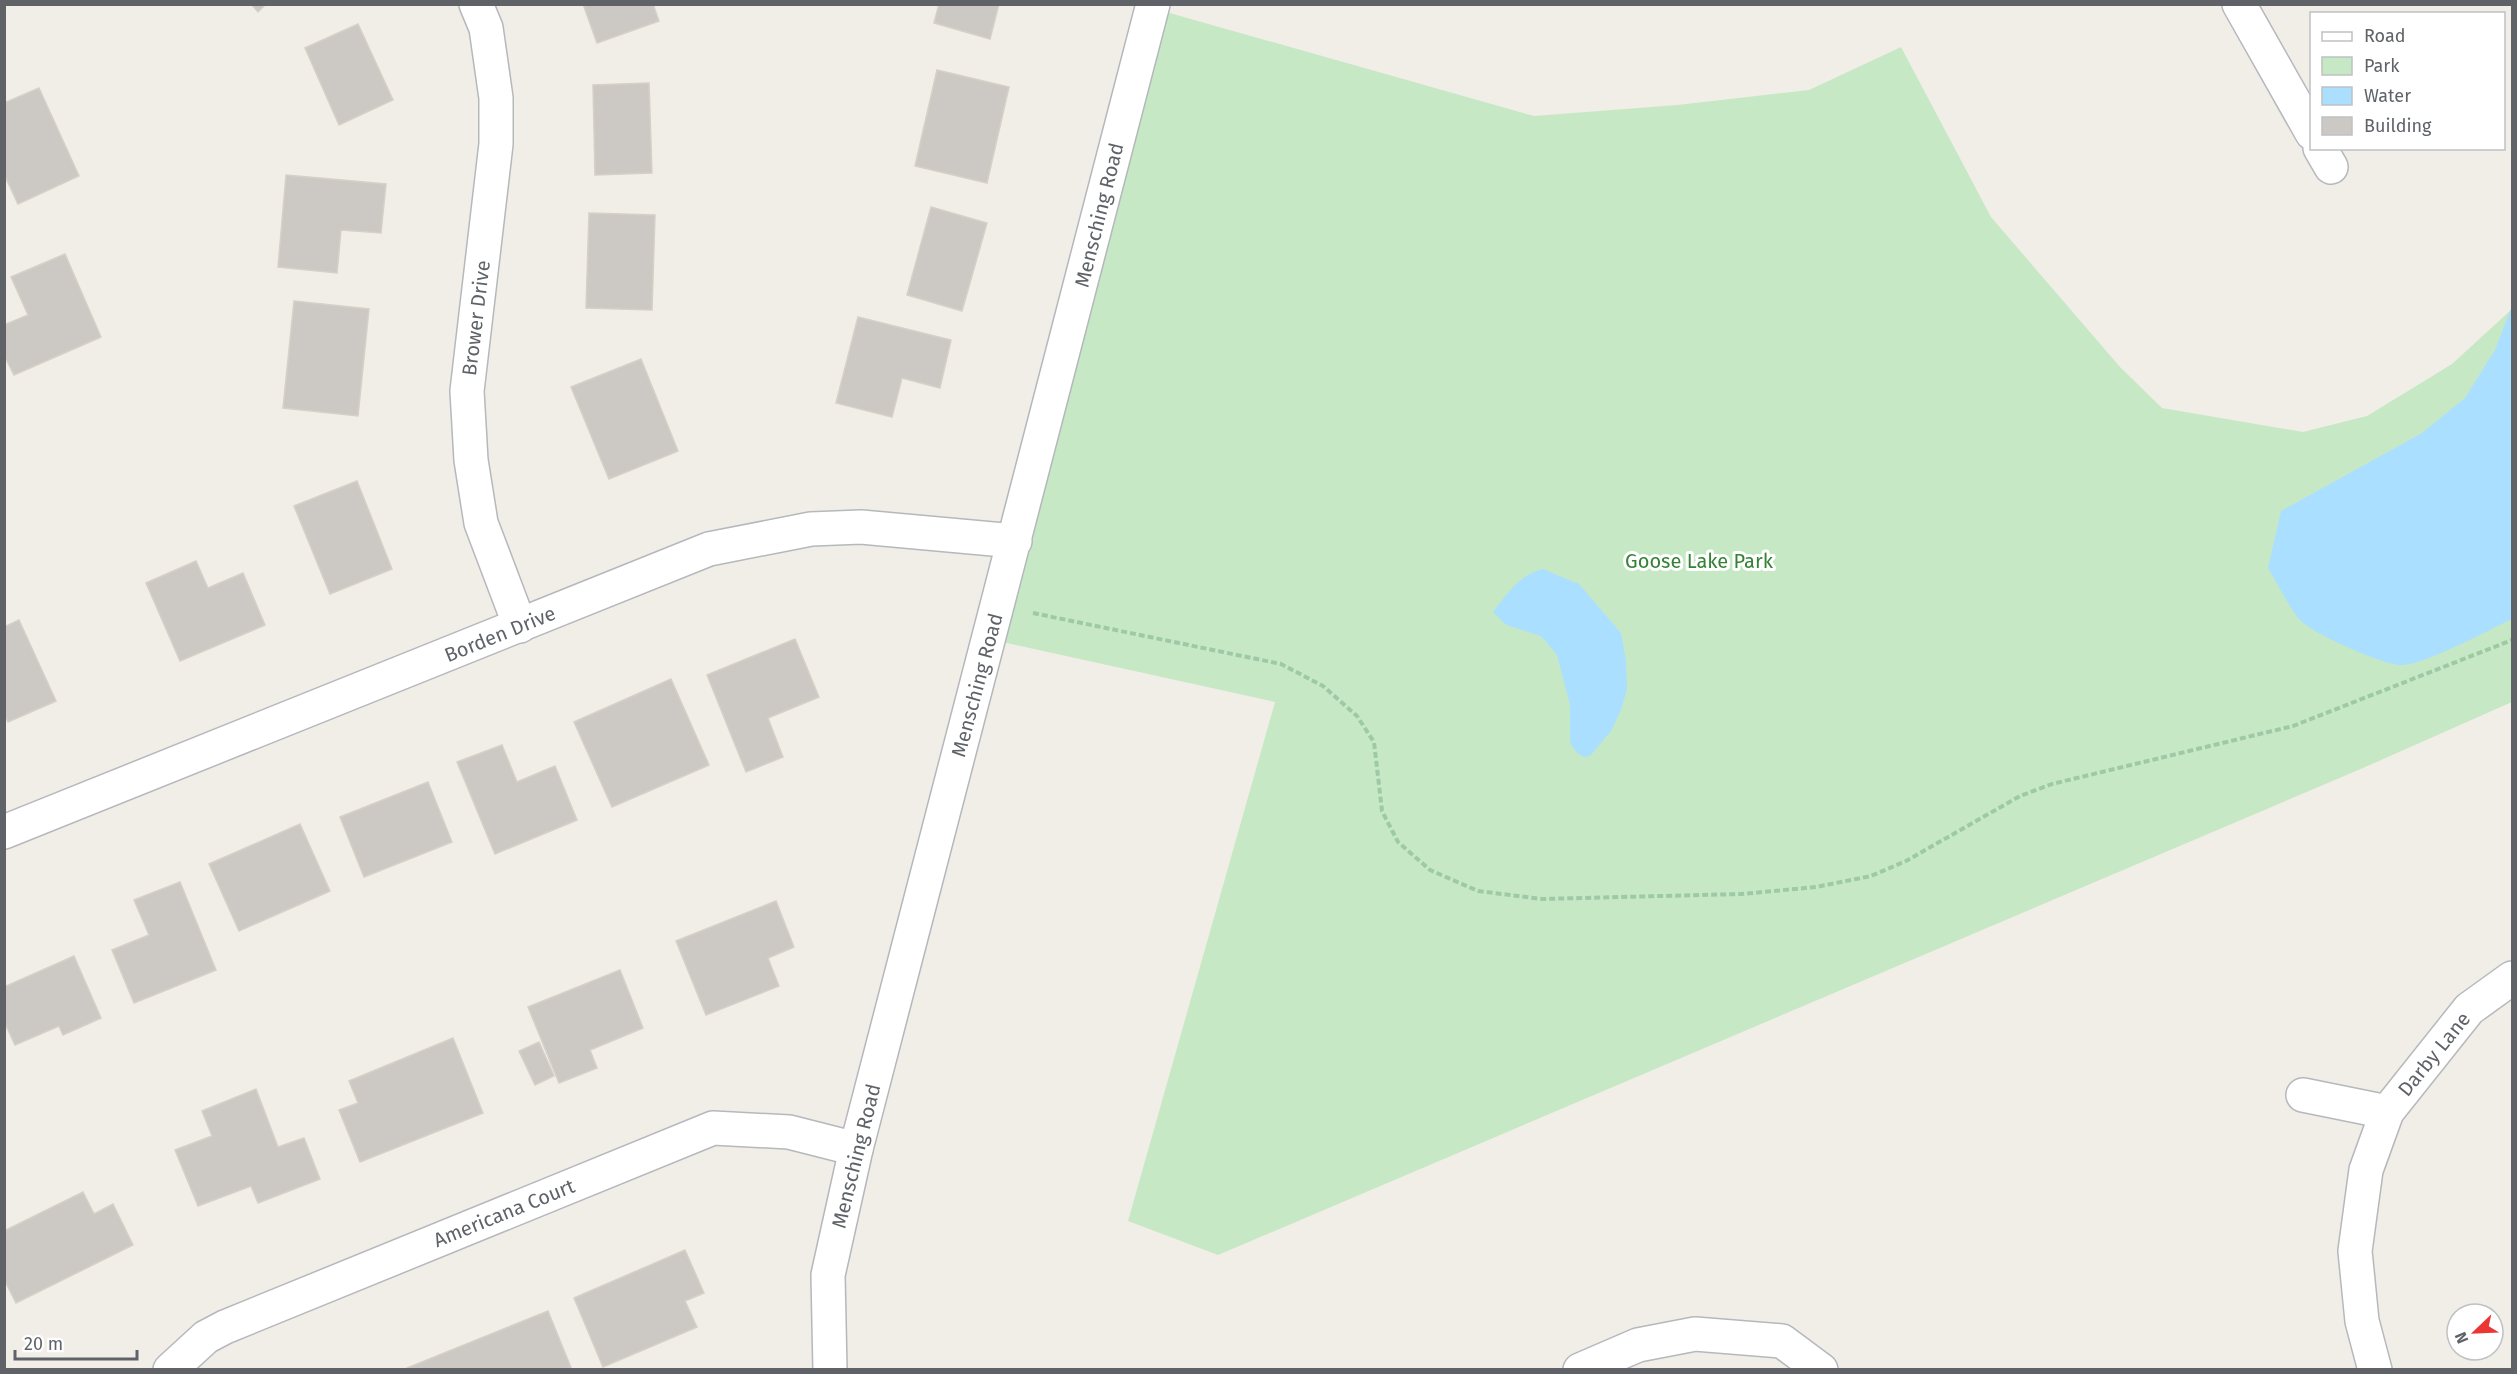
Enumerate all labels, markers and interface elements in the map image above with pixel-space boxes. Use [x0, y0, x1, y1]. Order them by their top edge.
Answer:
legend [2310, 12, 2505, 150]
text: Road [2364, 25, 2406, 47]
text: Park [2364, 55, 2400, 77]
text: Water [2364, 85, 2411, 107]
text: Building [2364, 115, 2432, 137]
street label: Mensching Road [1069, 140, 1129, 290]
street label: Brower Drive [457, 259, 495, 377]
park label: Goose Lake Park [1625, 549, 1774, 573]
street label: Borden Drive [441, 601, 559, 667]
street label: Mensching Road [946, 610, 1008, 760]
street label: Darby Lane [2393, 1007, 2475, 1101]
street label: Mensching Road [826, 1081, 886, 1231]
street label: Americana Court [430, 1173, 579, 1252]
north arrow [2445, 1302, 2505, 1362]
scale bar [15, 1323, 136, 1361]
text: N [2451, 1329, 2472, 1346]
text: 20 m [24, 1333, 63, 1355]

